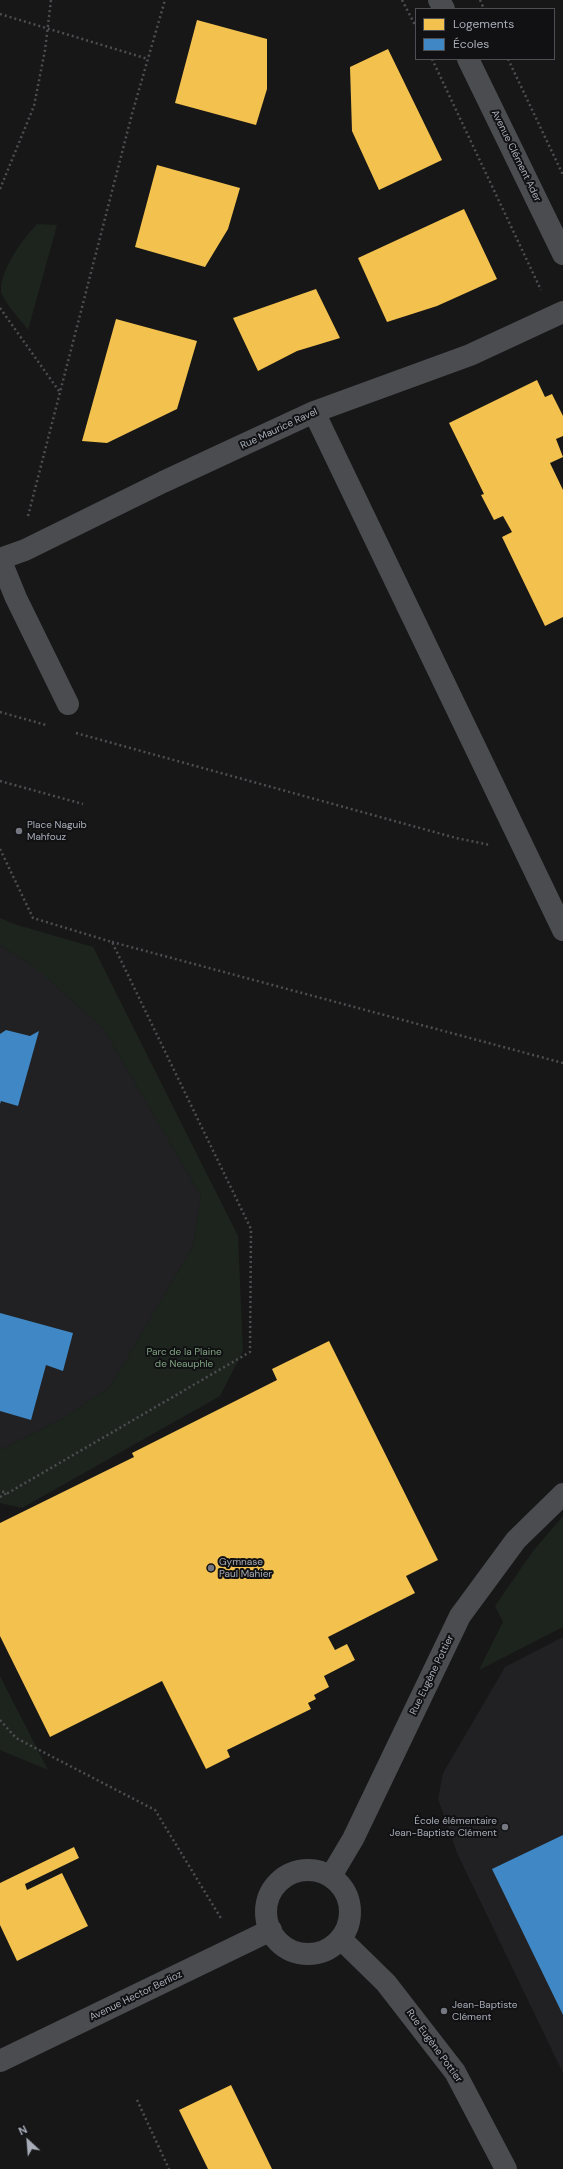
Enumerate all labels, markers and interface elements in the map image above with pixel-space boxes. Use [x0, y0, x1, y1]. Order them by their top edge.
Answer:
legend [415, 8, 555, 60]
text: Logements [453, 16, 514, 32]
text: Écoles [453, 36, 489, 52]
street label: Avenue Clément Ader [489, 108, 543, 204]
street label: Rue Maurice Ravel [239, 406, 319, 452]
place label: Place Naguib Mahfouz [27, 819, 87, 842]
marker: Place Naguib Mahfouz [14, 826, 24, 836]
park label: Parc de la Plaine de Neauphle [146, 1346, 222, 1370]
place label: Gymnase Paul Mahier [219, 1556, 272, 1580]
marker: Gymnase Paul Mahier [206, 1563, 216, 1573]
street label: Rue Eugène Pottier [407, 1633, 457, 1717]
place label: École élémentaire Jean-Baptiste Clément [390, 1815, 497, 1838]
marker: École élémentaire Jean-Baptiste Clément [500, 1822, 510, 1832]
street label: Avenue Hector Berlioz [88, 1968, 184, 2024]
place label: Jean-Baptiste Clément [452, 1999, 517, 2022]
marker: Jean-Baptiste Clément [439, 2006, 449, 2016]
street label: Rue Eugène Pottier [403, 2007, 465, 2085]
north arrow [8, 2121, 48, 2161]
text: N [16, 2122, 29, 2138]

